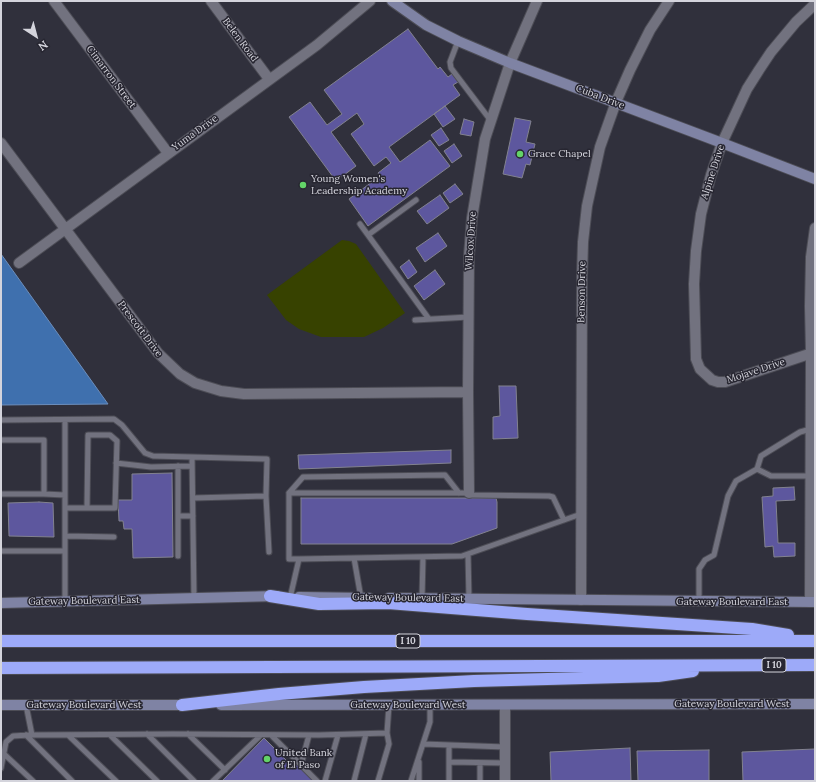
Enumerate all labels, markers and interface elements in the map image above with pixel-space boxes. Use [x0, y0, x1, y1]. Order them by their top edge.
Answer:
north arrow [16, 16, 56, 56]
street label: Belen Road [220, 16, 260, 64]
text: N [36, 38, 51, 54]
street label: Cimarron Street [84, 43, 138, 111]
street label: Cuba Drive [574, 82, 626, 112]
street label: Yuma Drive [170, 112, 220, 154]
street label: Alpine Drive [699, 143, 727, 201]
place label: Grace Chapel [528, 148, 591, 160]
marker: Grace Chapel [515, 149, 525, 159]
place label: Young Women's Leadership Academy [311, 173, 407, 196]
marker: Young Women's Leadership Academy [298, 180, 308, 190]
street label: Wilcox Drive [463, 211, 479, 271]
street label: Benson Drive [575, 261, 589, 323]
street label: Prescott Drive [115, 299, 165, 359]
street label: Mojave Drive [725, 356, 787, 386]
street label: Gateway Boulevard East [352, 591, 464, 605]
street label: Gateway Boulevard East [28, 594, 140, 608]
street label: Gateway Boulevard East [676, 596, 788, 608]
road number: I 10 [396, 634, 420, 648]
road number: I 10 [762, 658, 786, 672]
street label: Gateway Boulevard West [674, 698, 790, 710]
street label: Gateway Boulevard West [26, 699, 142, 711]
street label: Gateway Boulevard West [350, 699, 466, 711]
place label: United Bank of El Paso [275, 747, 332, 770]
marker: United Bank of El Paso [262, 754, 272, 764]

